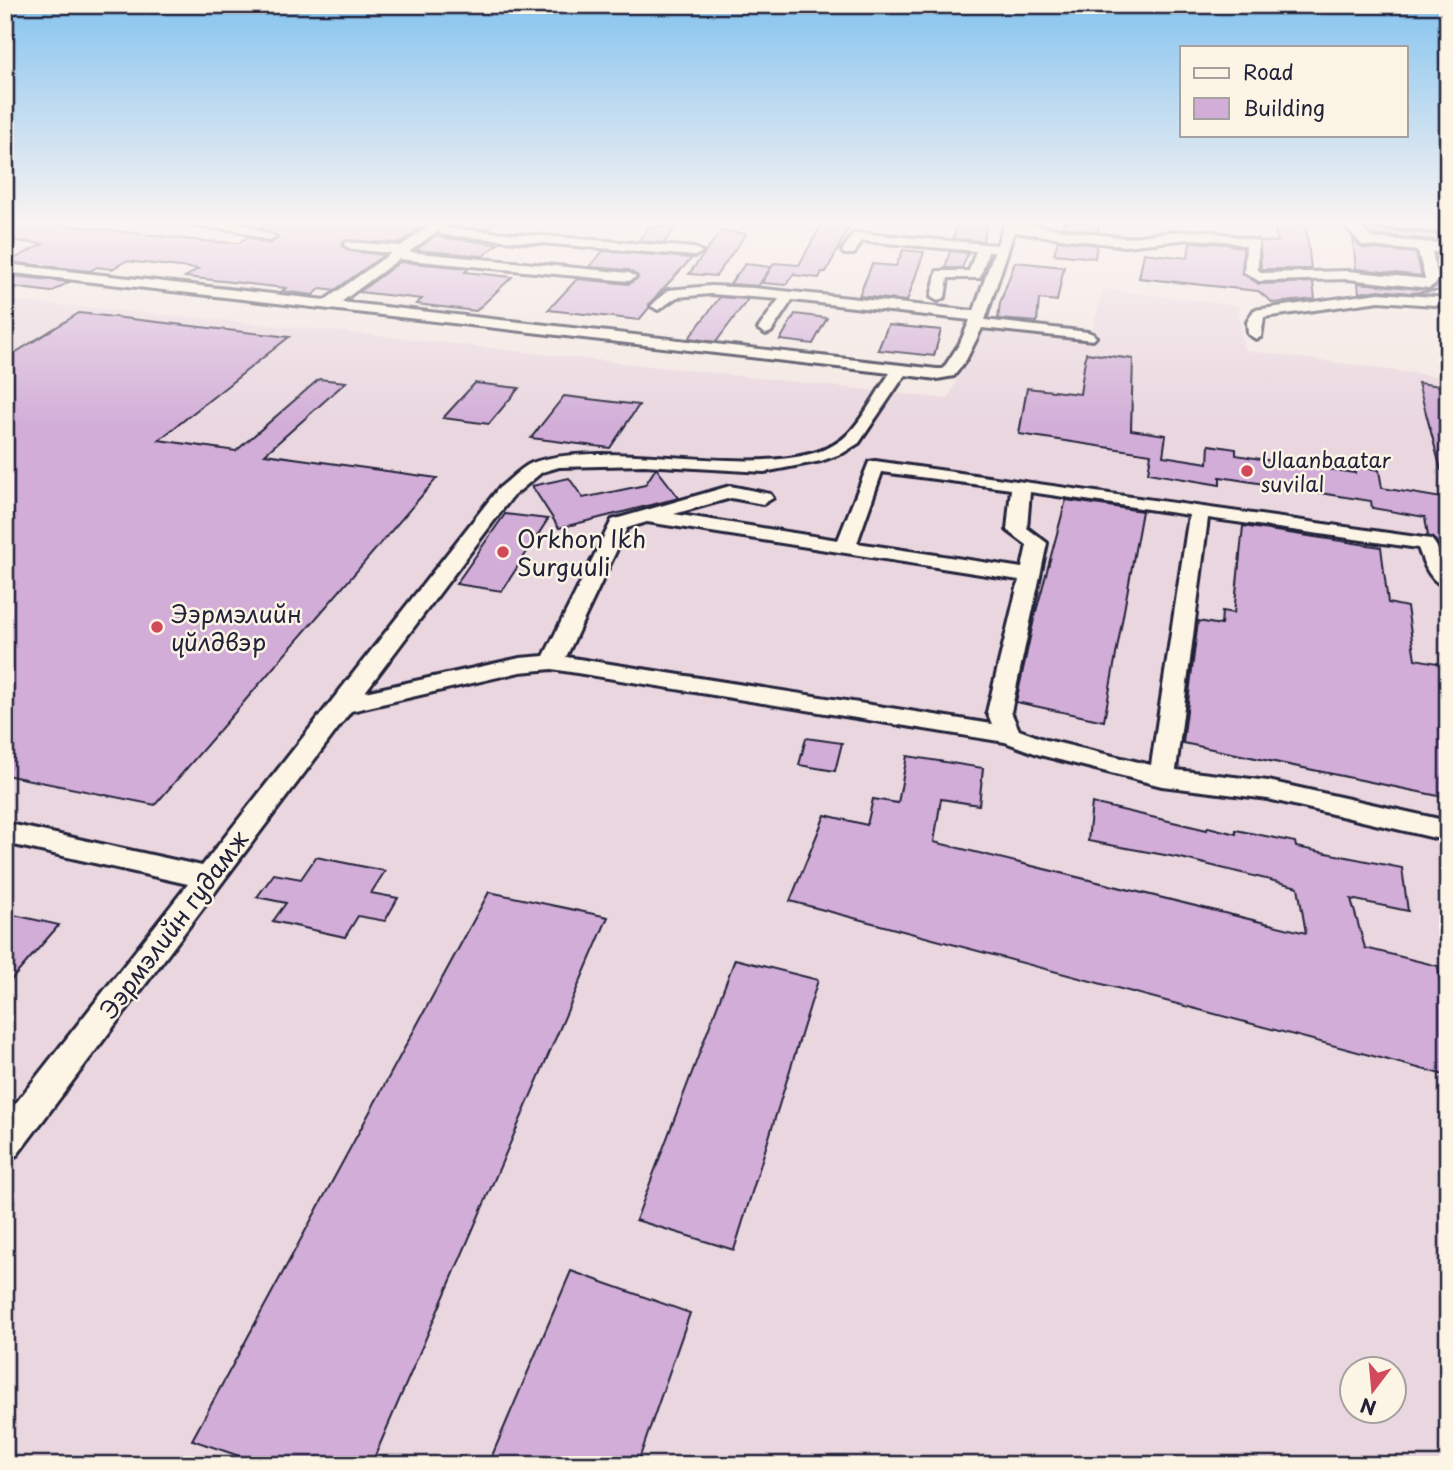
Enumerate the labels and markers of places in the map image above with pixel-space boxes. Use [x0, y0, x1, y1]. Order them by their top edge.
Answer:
place label: Ulaanbaatar suvilal [1261, 443, 1392, 499]
marker: Ulaanbaatar suvilal [1239, 463, 1255, 479]
place label: Orkhon Ikh Surguuli [517, 520, 646, 584]
marker: Orkhon Ikh Surguuli [495, 544, 511, 560]
place label: Ээрмэлийн үйлдвэр [171, 595, 302, 659]
marker: Ээрмэлийн үйлдвэр [149, 619, 165, 635]

